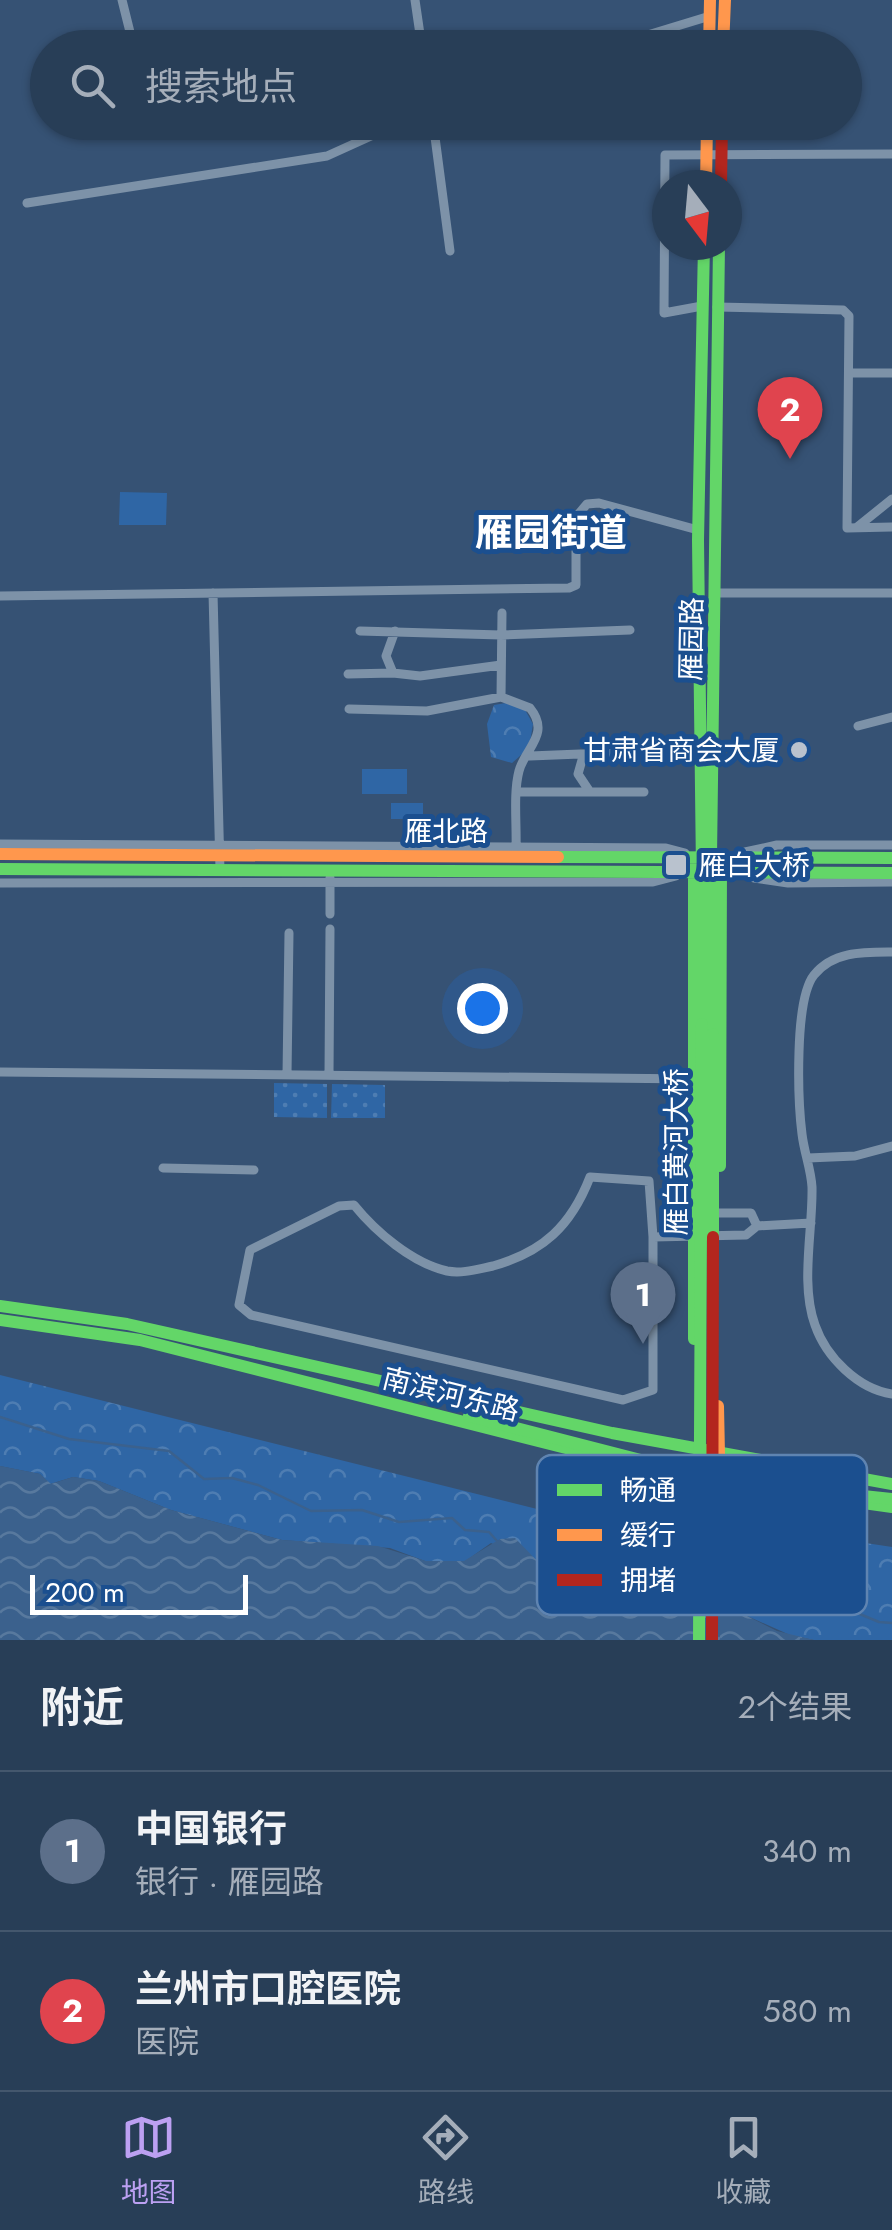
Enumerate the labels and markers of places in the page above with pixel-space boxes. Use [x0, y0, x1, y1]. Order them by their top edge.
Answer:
pin: 2 [758, 376, 822, 459]
place label: 甘肃省商会大厦 [583, 730, 779, 771]
marker: 甘肃省商会大厦 [788, 739, 810, 761]
place label: 雁白大桥 [698, 845, 810, 886]
marker: 雁白大桥 [663, 852, 689, 878]
pin: 1 [610, 1262, 676, 1344]

